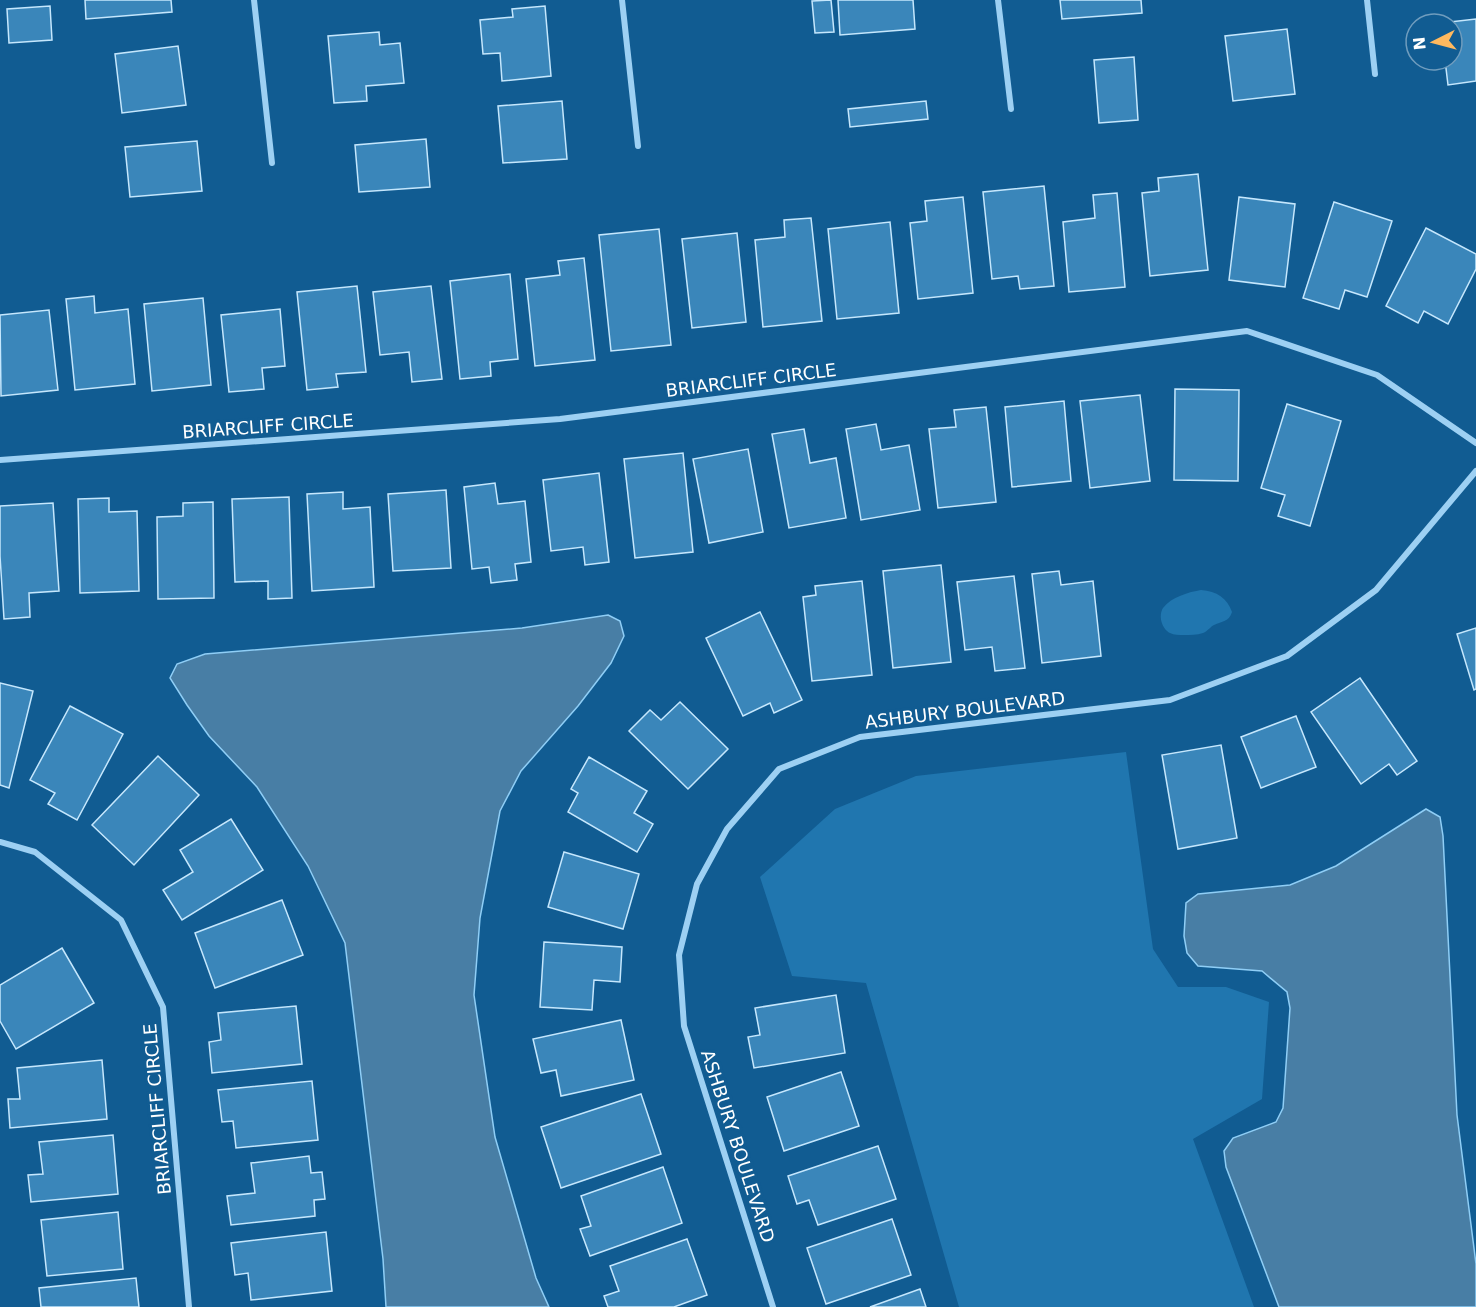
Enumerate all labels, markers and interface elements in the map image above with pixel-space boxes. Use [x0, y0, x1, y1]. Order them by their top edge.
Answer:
north arrow [1404, 12, 1464, 72]
text: N [1409, 36, 1430, 51]
street label: BRIARCLIFF CIRCLE [664, 359, 838, 401]
street label: BRIARCLIFF CIRCLE [182, 410, 354, 442]
street label: ASHBURY BOULEVARD [864, 687, 1066, 733]
street label: BRIARCLIFF CIRCLE [139, 1022, 175, 1196]
street label: ASHBURY BOULEVARD [697, 1047, 779, 1245]

